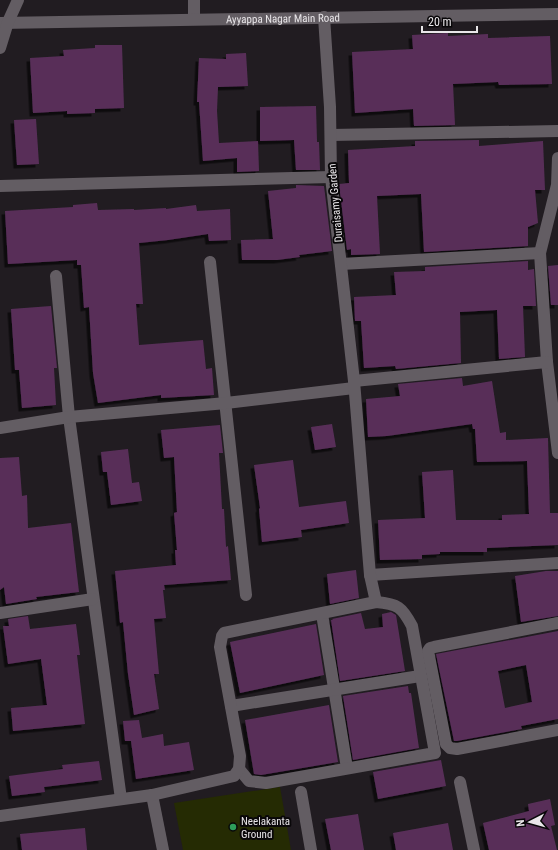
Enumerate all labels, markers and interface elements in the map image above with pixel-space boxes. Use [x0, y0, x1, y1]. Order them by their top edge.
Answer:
scale bar [422, 8, 477, 34]
street label: Ayyappa Nagar Main Road [226, 12, 340, 26]
text: 20 m [428, 15, 452, 29]
street label: Duraisamy Garden [326, 163, 345, 243]
north arrow [510, 802, 550, 842]
place label: Neelakanta Ground [241, 815, 290, 841]
text: N [514, 819, 527, 827]
marker: Neelakanta Ground [228, 822, 238, 832]

